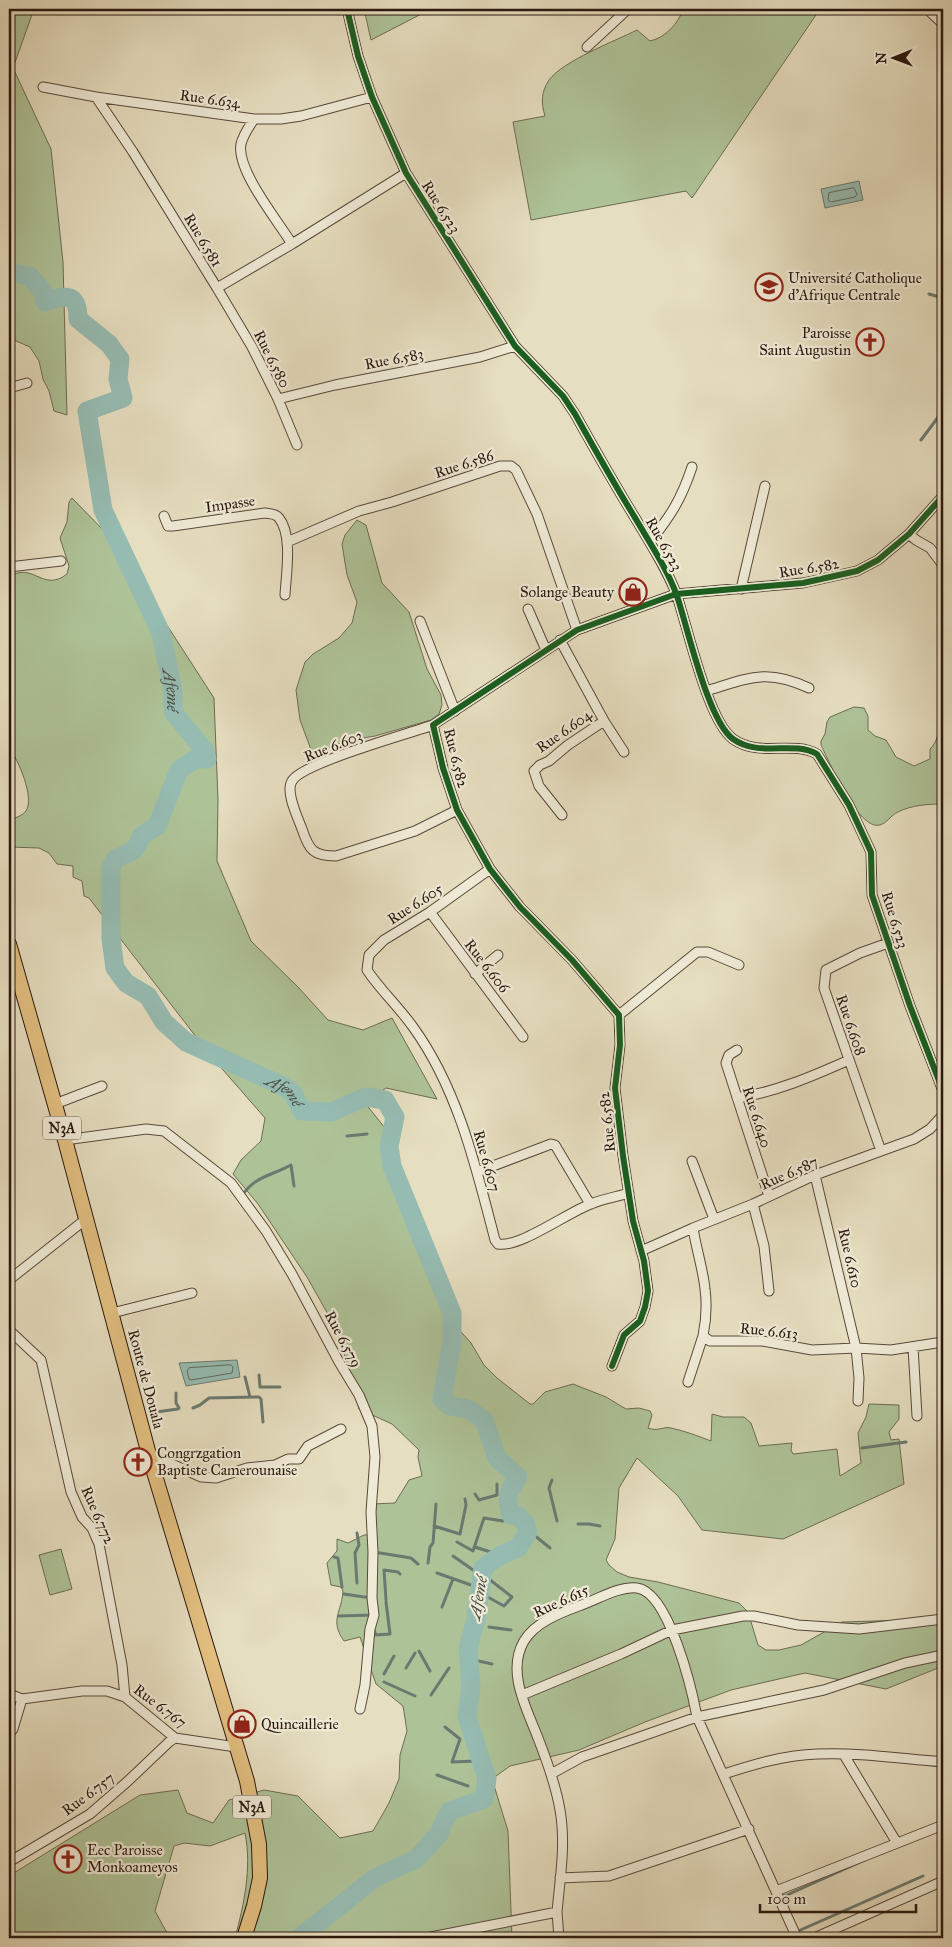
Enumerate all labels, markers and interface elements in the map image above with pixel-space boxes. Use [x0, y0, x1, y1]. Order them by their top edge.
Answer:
north arrow [870, 32, 920, 82]
text: N [873, 52, 890, 64]
street label: Rue 6.634 [179, 86, 242, 112]
street label: Rue 6.523 [418, 177, 464, 237]
street label: Rue 6.581 [180, 210, 226, 270]
place label: Université Catholique d'Afrique Centrale [788, 269, 922, 305]
school or university icon: Université Catholique d'Afrique Centrale [754, 272, 784, 302]
place label: Paroisse Saint Augustin [759, 324, 851, 359]
street label: Rue 6.580 [250, 327, 294, 391]
church icon: Paroisse Saint Augustin [855, 327, 885, 357]
street label: Rue 6.583 [363, 344, 425, 374]
street label: Rue 6.586 [432, 446, 497, 482]
street label: Impasse [204, 492, 256, 516]
street label: Rue 6.523 [642, 514, 686, 574]
street label: Rue 6.582 [778, 554, 841, 582]
shop icon: Solange Beauty [618, 577, 648, 607]
place label: Solange Beauty [520, 583, 615, 601]
water label: Afemé [158, 664, 183, 714]
street label: Rue 6.604 [533, 705, 596, 757]
street label: Rue 6.603 [301, 726, 365, 766]
street label: Rue 6.582 [440, 726, 472, 790]
street label: Rue 6.605 [384, 880, 446, 928]
street label: Rue 6.523 [878, 889, 912, 951]
street label: Rue 6.606 [461, 936, 514, 997]
street label: Rue 6.608 [832, 992, 870, 1058]
water label: Afemé [261, 1069, 309, 1112]
street label: Rue 6.640 [739, 1084, 775, 1150]
street label: Rue 6.582 [595, 1090, 619, 1153]
road number: N3A [43, 1116, 81, 1140]
street label: Rue 6.607 [470, 1128, 504, 1194]
street label: Rue 6.587 [757, 1152, 821, 1194]
street label: Rue 6.610 [834, 1226, 866, 1290]
street label: Rue 6.579 [321, 1308, 365, 1370]
street label: Rue 6.613 [739, 1319, 799, 1343]
street label: Route de Douala [124, 1327, 168, 1431]
place label: Congrzgation Baptiste Camerounaise [157, 1444, 297, 1479]
church icon: Congrzgation Baptiste Camerounaise [123, 1447, 153, 1477]
street label: Rue 6.772 [77, 1483, 119, 1547]
water label: Afemé [465, 1572, 492, 1623]
street label: Rue 6.615 [530, 1580, 592, 1622]
street label: Rue 6.767 [130, 1680, 190, 1732]
shop icon: Quincaillerie [227, 1709, 257, 1739]
place label: Quincaillerie [261, 1715, 339, 1733]
street label: Rue 6.757 [58, 1769, 118, 1819]
road number: N3A [233, 1795, 271, 1818]
place label: Eec Paroisse Monkoameyos [87, 1841, 178, 1876]
church icon: Eec Paroisse Monkoameyos [53, 1844, 83, 1874]
scale bar [760, 1882, 916, 1914]
text: 100 m [767, 1890, 807, 1908]

